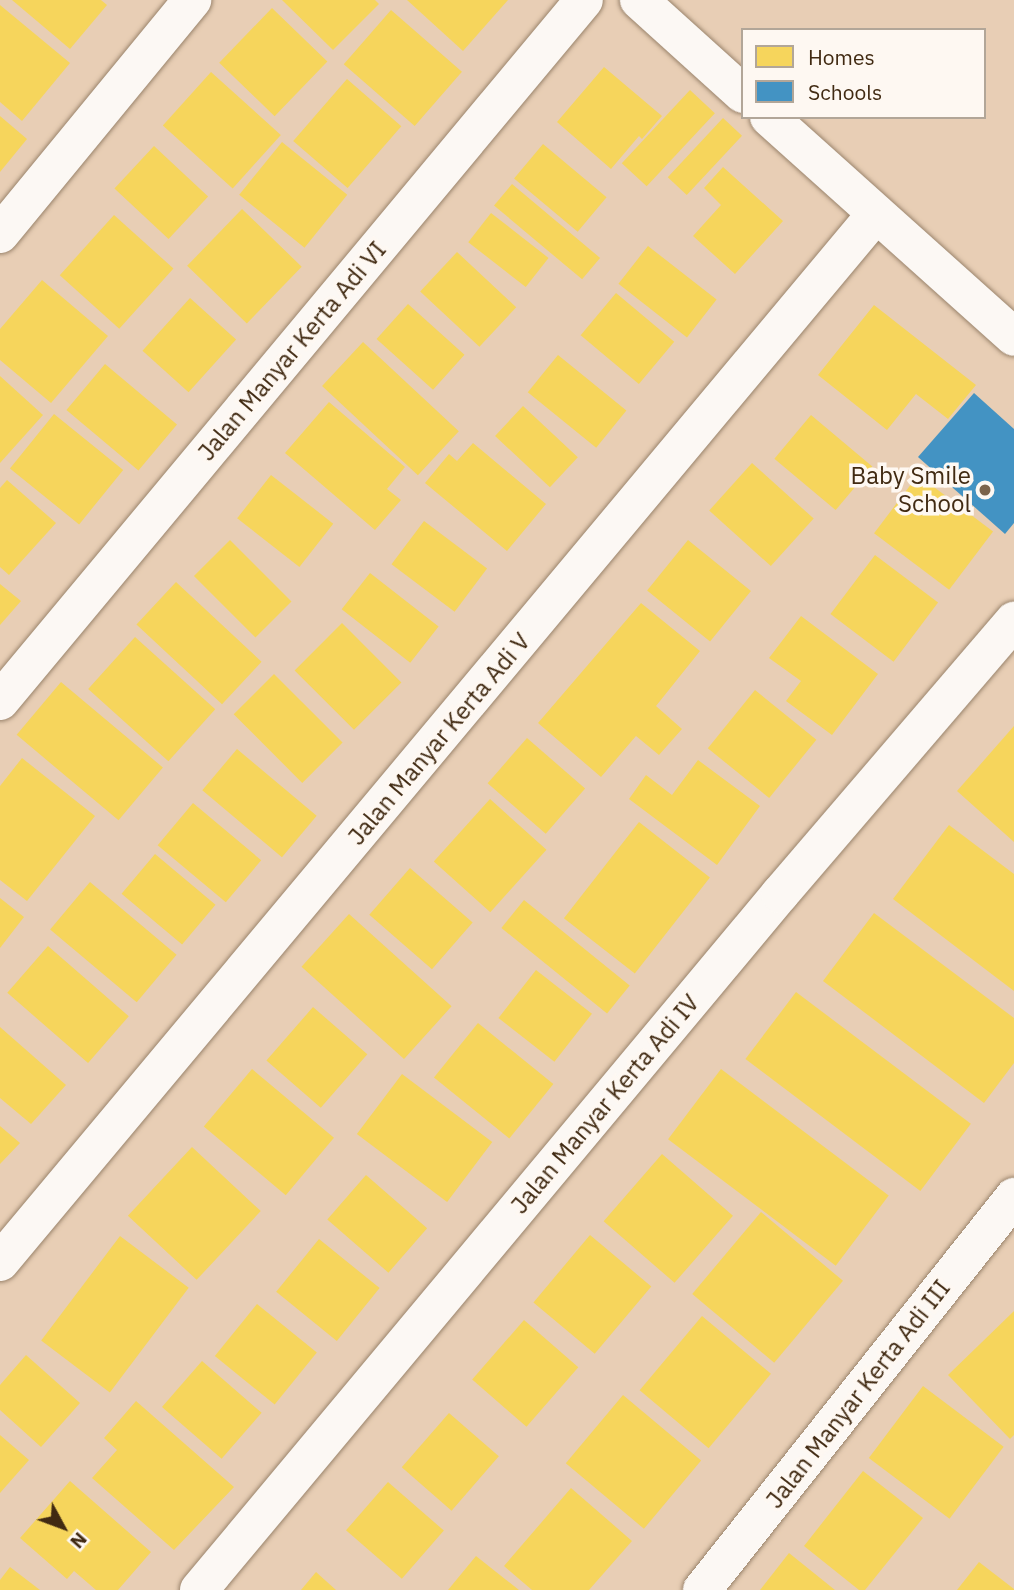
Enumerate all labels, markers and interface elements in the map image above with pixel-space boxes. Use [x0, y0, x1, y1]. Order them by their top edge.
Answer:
legend [741, 28, 986, 119]
text: Homes [808, 43, 875, 71]
text: Schools [808, 78, 882, 106]
street label: Jalan Manyar Kerta Adi VI [192, 236, 392, 466]
place label: Baby Smile School [850, 462, 971, 518]
marker: Baby Smile School [977, 482, 993, 498]
street label: Jalan Manyar Kerta Adi V [342, 627, 536, 851]
street label: Jalan Manyar Kerta Adi IV [505, 989, 705, 1219]
street label: Jalan Manyar Kerta Adi III [760, 1274, 956, 1514]
north arrow [28, 1492, 98, 1562]
text: N [65, 1528, 92, 1554]

